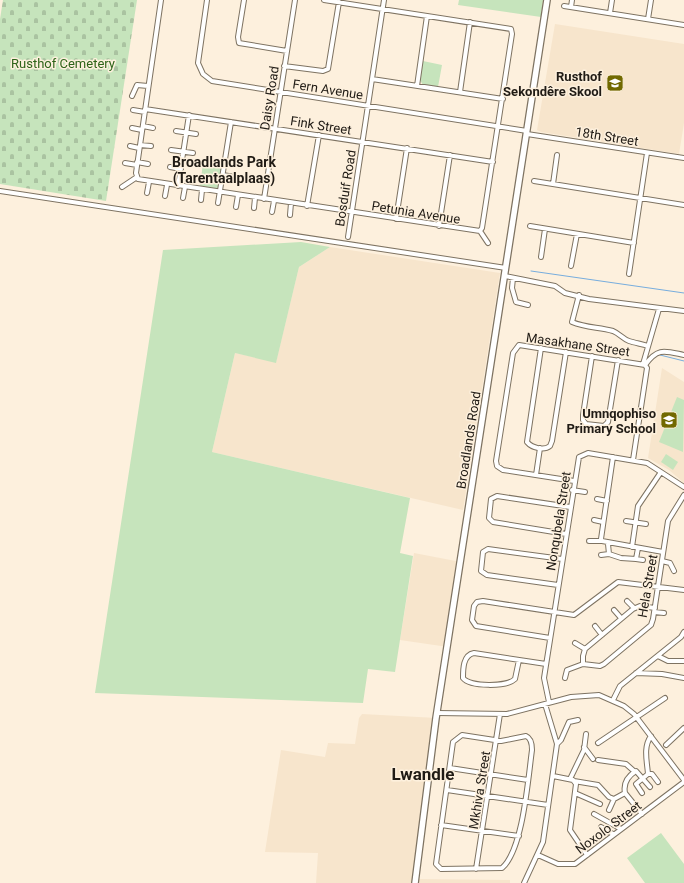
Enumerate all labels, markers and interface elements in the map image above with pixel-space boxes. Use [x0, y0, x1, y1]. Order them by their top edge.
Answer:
park label: Rusthof Cemetery [11, 56, 115, 71]
street label: Daisy Road [257, 65, 282, 131]
place label: Rusthof Sekondêre Skool [503, 69, 602, 99]
school or university icon: Rusthof Sekondêre Skool [605, 73, 625, 93]
street label: Fern Avenue [292, 77, 364, 102]
street label: Fink Street [289, 113, 353, 138]
street label: 18th Street [574, 124, 639, 149]
street label: Bosduif Road [332, 149, 359, 228]
district label: Broadlands Park (Tarentaalplaas) [172, 154, 276, 187]
street label: Petunia Avenue [371, 198, 461, 227]
street label: Masakhane Street [525, 330, 631, 359]
street label: Broadlands Road [453, 390, 484, 490]
place label: Umnqophiso Primary School [566, 406, 656, 436]
school or university icon: Umnqophiso Primary School [659, 410, 679, 430]
street label: Nonqubela Street [543, 470, 574, 572]
street label: Hela Street [635, 553, 660, 619]
street label: Mkhiva Street [466, 750, 493, 830]
district label: Lwandle [391, 764, 455, 784]
street label: Noxolo Street [572, 798, 644, 857]

